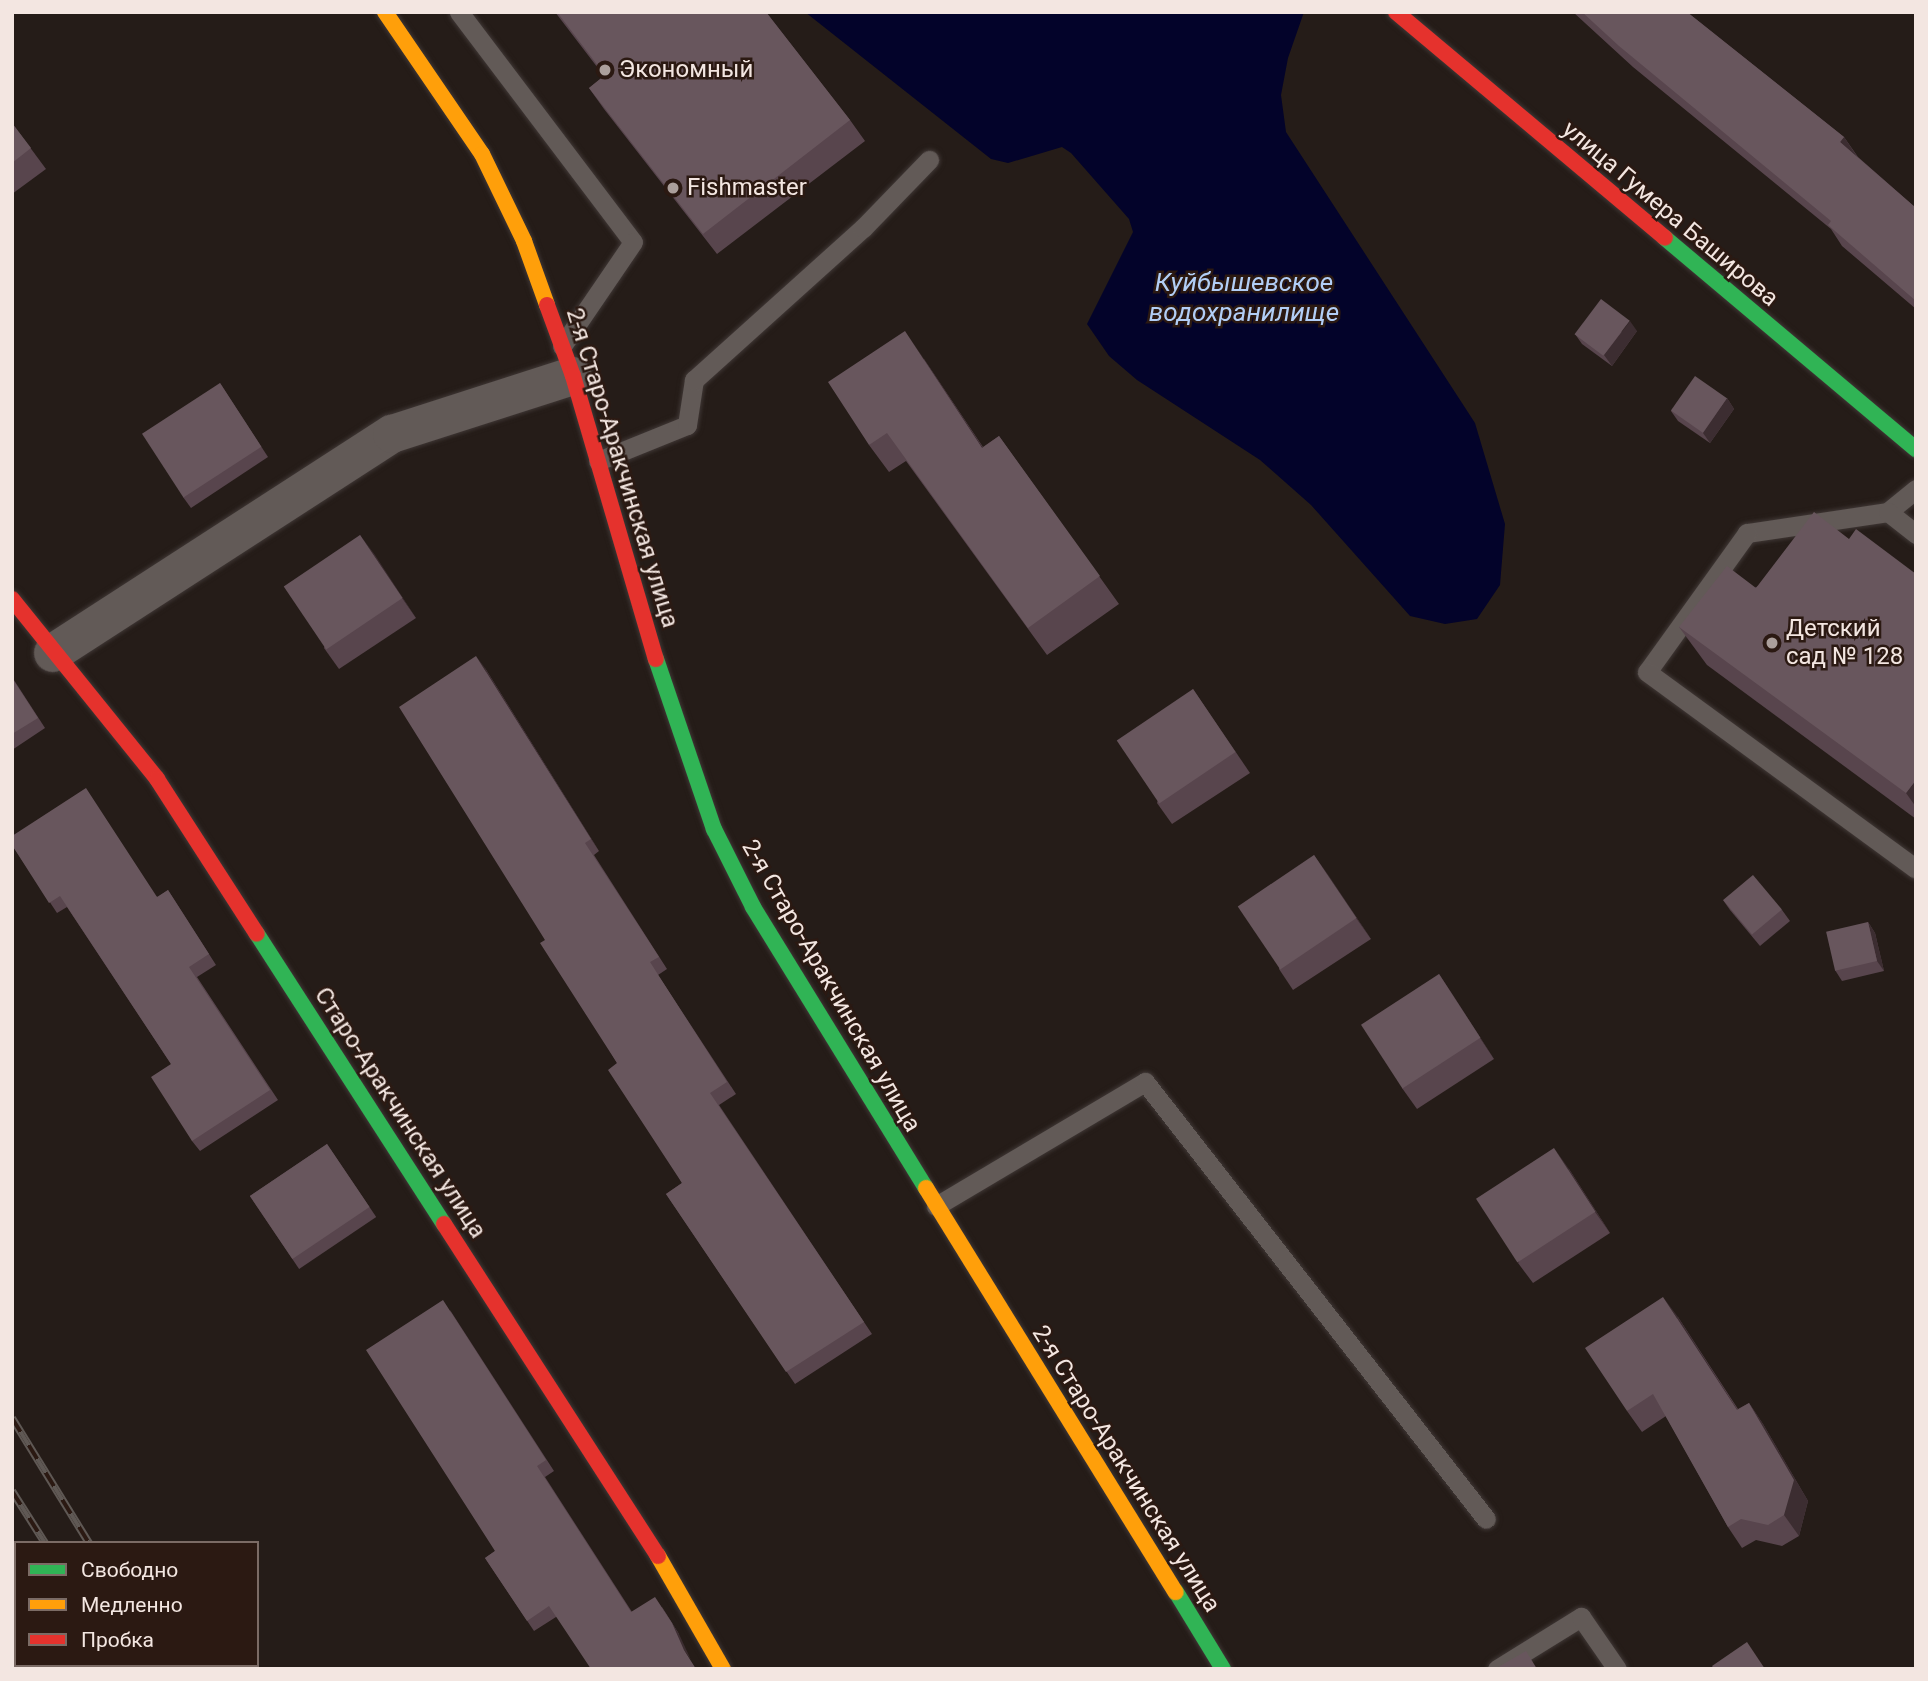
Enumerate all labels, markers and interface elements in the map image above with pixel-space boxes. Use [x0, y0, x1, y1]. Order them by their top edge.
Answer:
place label: Экономный [619, 56, 753, 84]
marker: Экономный [597, 62, 613, 78]
street label: улица Гумера Баширова [1556, 115, 1784, 313]
place label: Fishmaster [687, 174, 807, 202]
marker: Fishmaster [665, 180, 681, 196]
water label: Куйбышевское водохранилище [1149, 267, 1339, 328]
street label: 2-я Старо-Аракчинская улица [560, 305, 684, 631]
place label: Детский сад № 128 [1786, 615, 1903, 671]
marker: Детский сад № 128 [1764, 635, 1780, 651]
street label: 2-я Старо-Аракчинская улица [735, 835, 927, 1137]
street label: Старо-Аракчинская улица [308, 982, 492, 1244]
street label: 2-я Старо-Аракчинская улица [1026, 1320, 1226, 1618]
legend [14, 1541, 259, 1667]
text: Свободно [81, 1558, 178, 1582]
text: Медленно [81, 1593, 183, 1617]
text: Пробка [81, 1628, 154, 1652]

